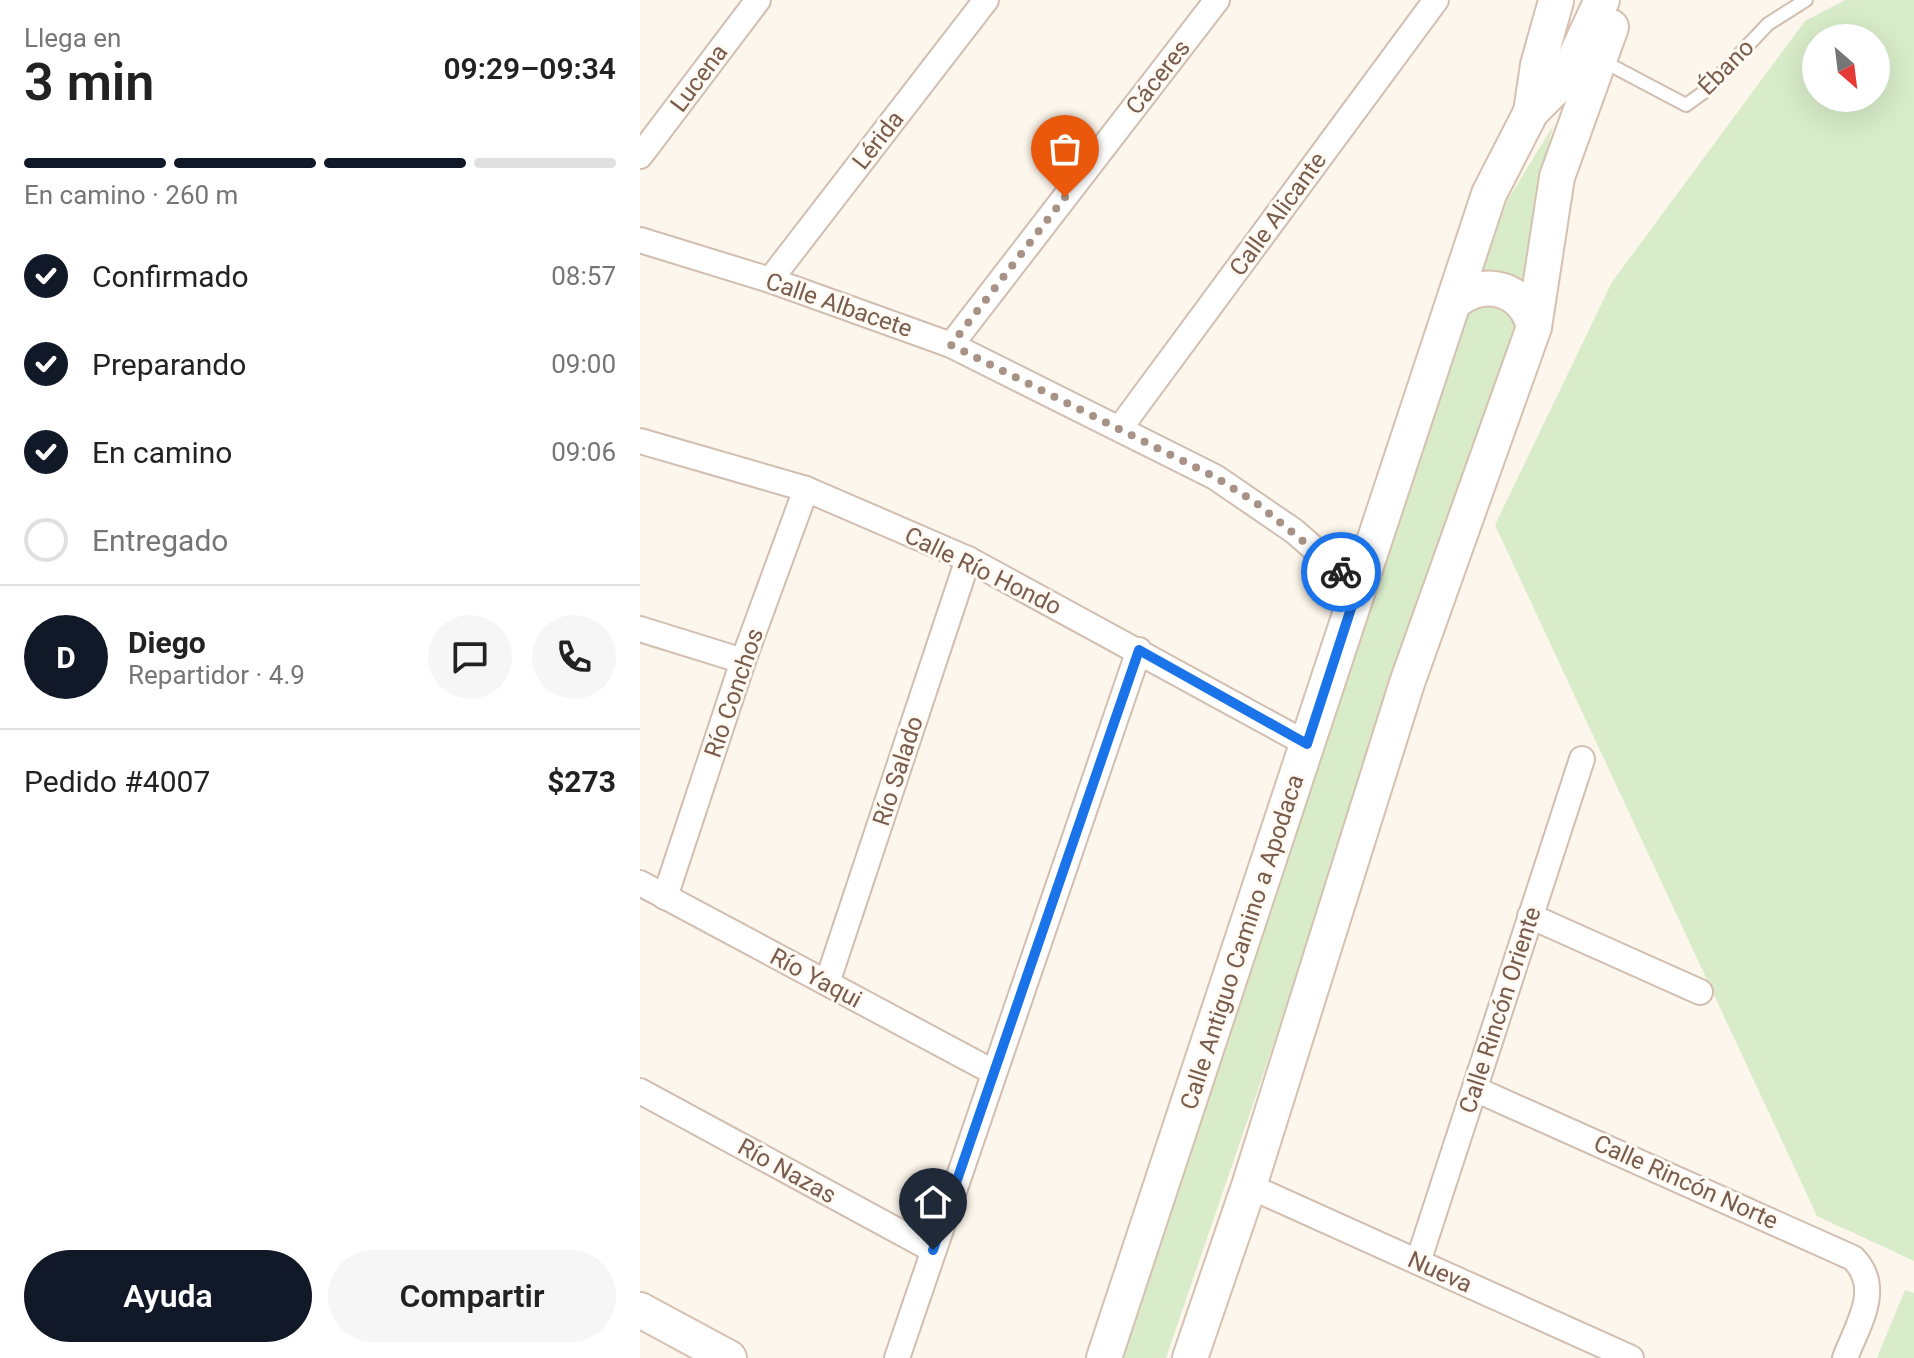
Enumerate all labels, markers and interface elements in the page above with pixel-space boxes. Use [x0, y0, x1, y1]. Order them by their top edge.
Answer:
text: Llega en [24, 23, 121, 53]
north arrow [1802, 24, 1890, 112]
map controls [1802, 24, 1890, 112]
street label: Ébano [1692, 33, 1760, 101]
street label: Cáceres [1120, 34, 1196, 120]
street label: Lucena [665, 39, 733, 117]
text: 09:29–09:34 [443, 51, 616, 86]
text: 3 min [24, 52, 154, 113]
street label: Lérida [847, 105, 909, 175]
pin [1031, 115, 1099, 197]
icon: bag [1043, 127, 1087, 171]
street label: Calle Alicante [1224, 147, 1332, 281]
text: En camino · 260 m [24, 180, 238, 210]
icon: check [24, 254, 68, 298]
text: Confirmado [92, 259, 249, 294]
text: 08:57 [551, 261, 616, 291]
street label: Calle Albacete [762, 267, 916, 343]
icon: check [24, 342, 68, 386]
text: Preparando [92, 347, 246, 382]
text: 09:00 [551, 349, 616, 379]
icon: check [24, 430, 68, 474]
text: En camino [92, 435, 232, 470]
text: 09:06 [551, 437, 616, 467]
street label: Calle Río Hondo [900, 521, 1066, 621]
text: Entregado [92, 523, 228, 558]
courier [1301, 532, 1381, 612]
icon: bike [1319, 550, 1363, 594]
button: chat [428, 615, 512, 699]
button: phone [532, 615, 616, 699]
text: Diego [128, 625, 206, 660]
street label: Río Conchos [699, 625, 769, 761]
text: D [56, 640, 76, 675]
text: Repartidor · 4.9 [128, 660, 305, 690]
street label: Río Salado [867, 713, 929, 829]
text: Pedido #4007 [24, 764, 210, 799]
text: $273 [547, 764, 616, 799]
street label: Calle Antiguo Camino a Apodaca [1175, 771, 1309, 1113]
street label: Calle Rincón Oriente [1453, 903, 1547, 1117]
street label: Río Yaqui [765, 942, 867, 1014]
street label: Calle Rincón Norte [1590, 1129, 1782, 1235]
street label: Río Nazas [733, 1133, 841, 1209]
pin [899, 1168, 967, 1250]
icon: home [911, 1180, 955, 1224]
street label: Nueva [1404, 1245, 1476, 1299]
button: Ayuda [24, 1250, 312, 1342]
button: Compartir [328, 1250, 616, 1342]

